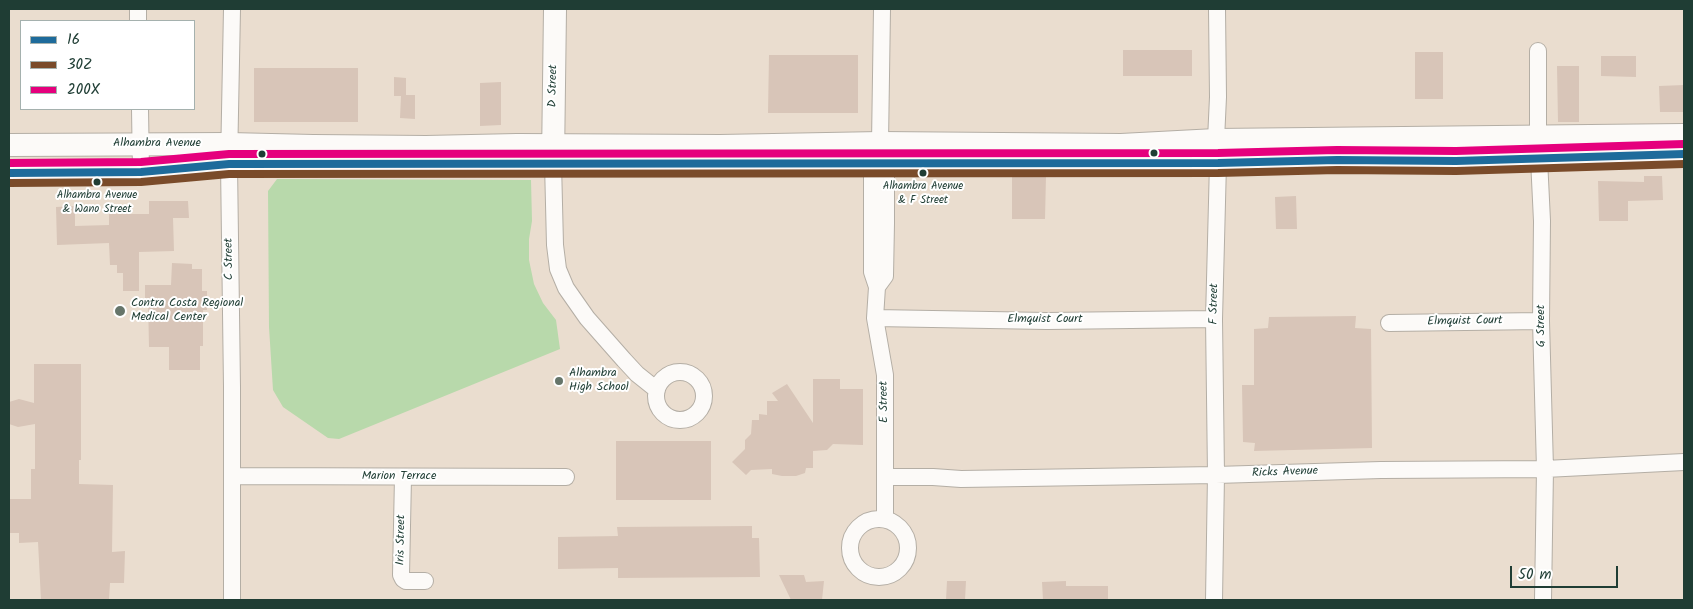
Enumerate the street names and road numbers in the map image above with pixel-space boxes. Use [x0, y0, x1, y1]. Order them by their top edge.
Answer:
street label: D Street [546, 64, 562, 108]
street label: Alhambra Avenue [113, 137, 201, 151]
street label: C Street [222, 238, 238, 280]
street label: F Street [1207, 283, 1223, 325]
street label: G Street [1535, 305, 1549, 347]
street label: Elmquist Court [1007, 313, 1083, 327]
street label: Elmquist Court [1427, 314, 1503, 330]
street label: E Street [877, 381, 893, 423]
street label: Ricks Avenue [1252, 465, 1318, 481]
street label: Marion Terrace [362, 470, 436, 484]
street label: Iris Street [394, 514, 410, 566]

